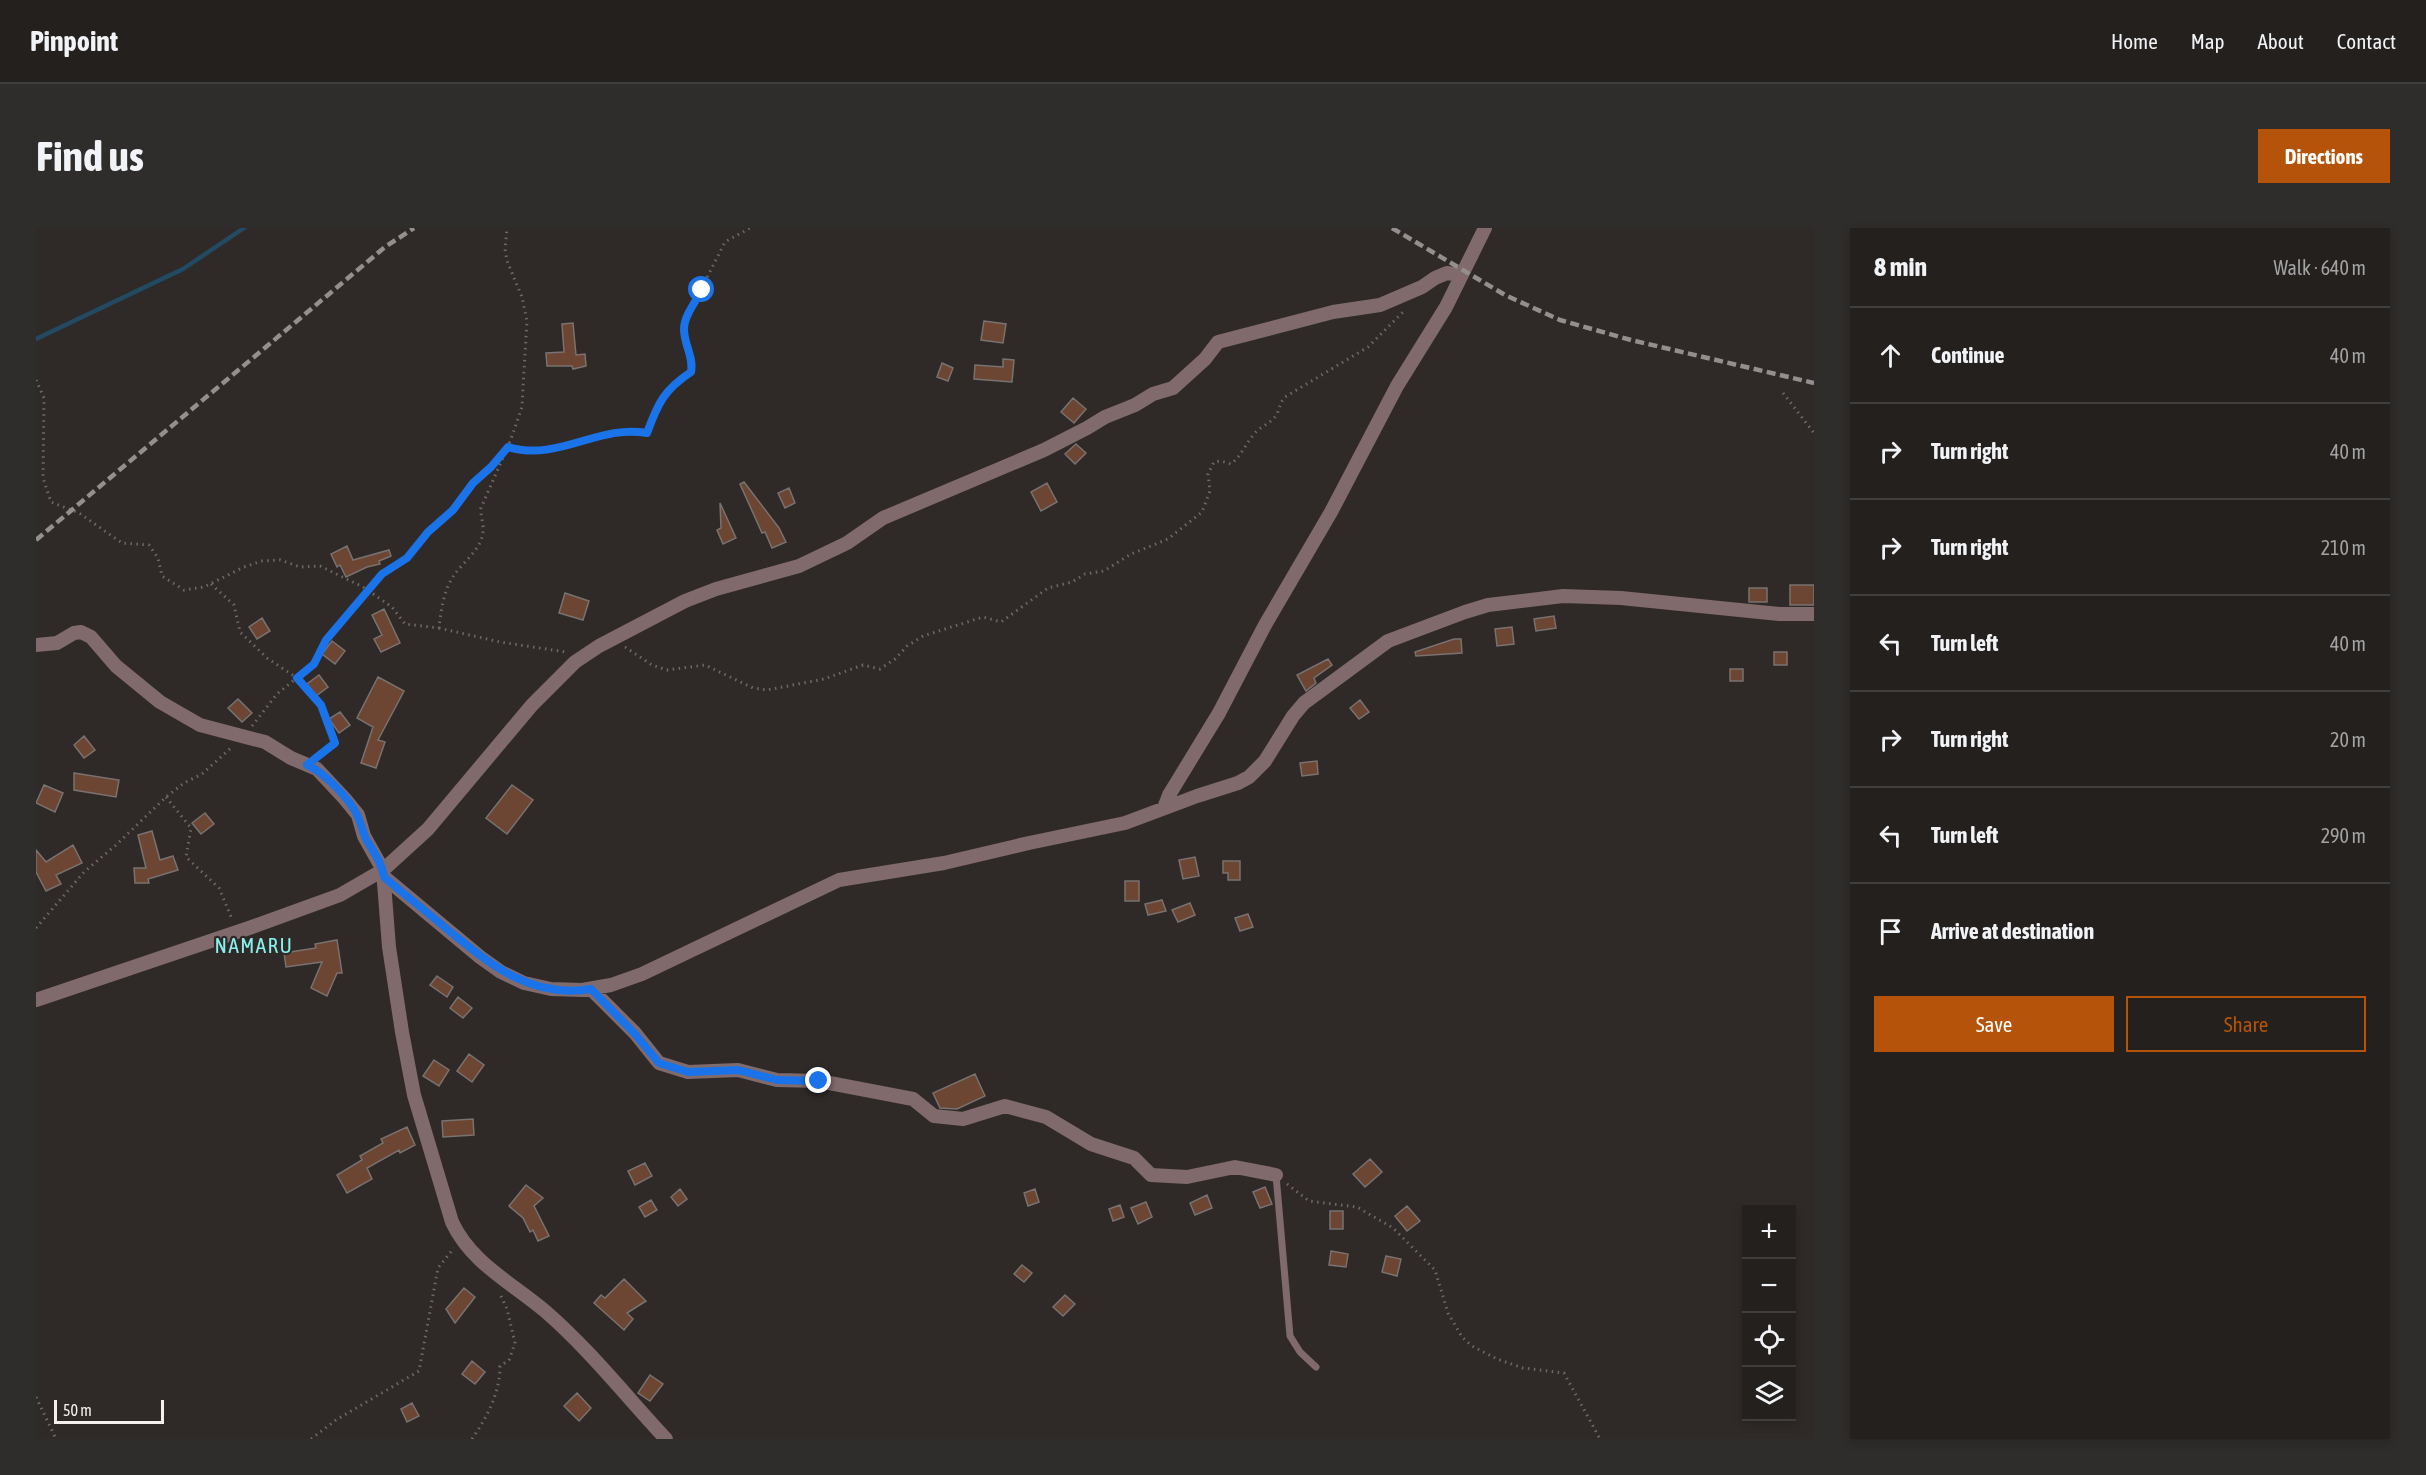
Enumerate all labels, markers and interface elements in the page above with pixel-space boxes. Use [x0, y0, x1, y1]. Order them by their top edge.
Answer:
text: Pinpoint [30, 25, 118, 57]
text: Home [2111, 29, 2158, 53]
text: Map [2191, 29, 2225, 53]
text: About [2258, 29, 2304, 53]
text: Contact [2337, 29, 2396, 53]
button: Directions [2258, 129, 2390, 183]
text: Find us [36, 132, 144, 180]
text: 8 min [1874, 252, 1927, 282]
text: Walk · 640 m [2274, 256, 2366, 279]
route start [688, 276, 714, 302]
icon: ahead [1874, 339, 1907, 372]
text: Continue [1931, 342, 2005, 368]
text: 40 m [2330, 344, 2366, 367]
icon: right [1874, 435, 1907, 468]
text: Turn right [1931, 438, 2008, 464]
text: 40 m [2330, 440, 2366, 463]
icon: right [1874, 531, 1907, 564]
text: Turn right [1931, 534, 2008, 560]
text: 210 m [2321, 536, 2366, 559]
icon: left [1874, 627, 1907, 660]
text: Turn left [1931, 630, 1998, 656]
text: 40 m [2330, 632, 2366, 655]
icon: right [1874, 723, 1907, 756]
text: Turn right [1931, 726, 2008, 752]
text: 20 m [2330, 728, 2366, 751]
icon: left [1874, 819, 1907, 852]
text: Turn left [1931, 822, 1998, 848]
text: 290 m [2321, 824, 2366, 847]
icon: arrive [1874, 915, 1907, 948]
text: Arrive at destination [1931, 918, 2094, 944]
district label: NAMARU [215, 933, 293, 957]
button: Save [1874, 996, 2114, 1052]
button: Share [2126, 996, 2366, 1052]
route end [805, 1067, 831, 1093]
map controls [1742, 1205, 1796, 1421]
button: + [1742, 1205, 1796, 1259]
button: − [1742, 1259, 1796, 1313]
button: locate [1742, 1313, 1796, 1367]
button: layers [1742, 1367, 1796, 1421]
scale bar [54, 1397, 164, 1424]
text: 50 m [63, 1401, 92, 1419]

